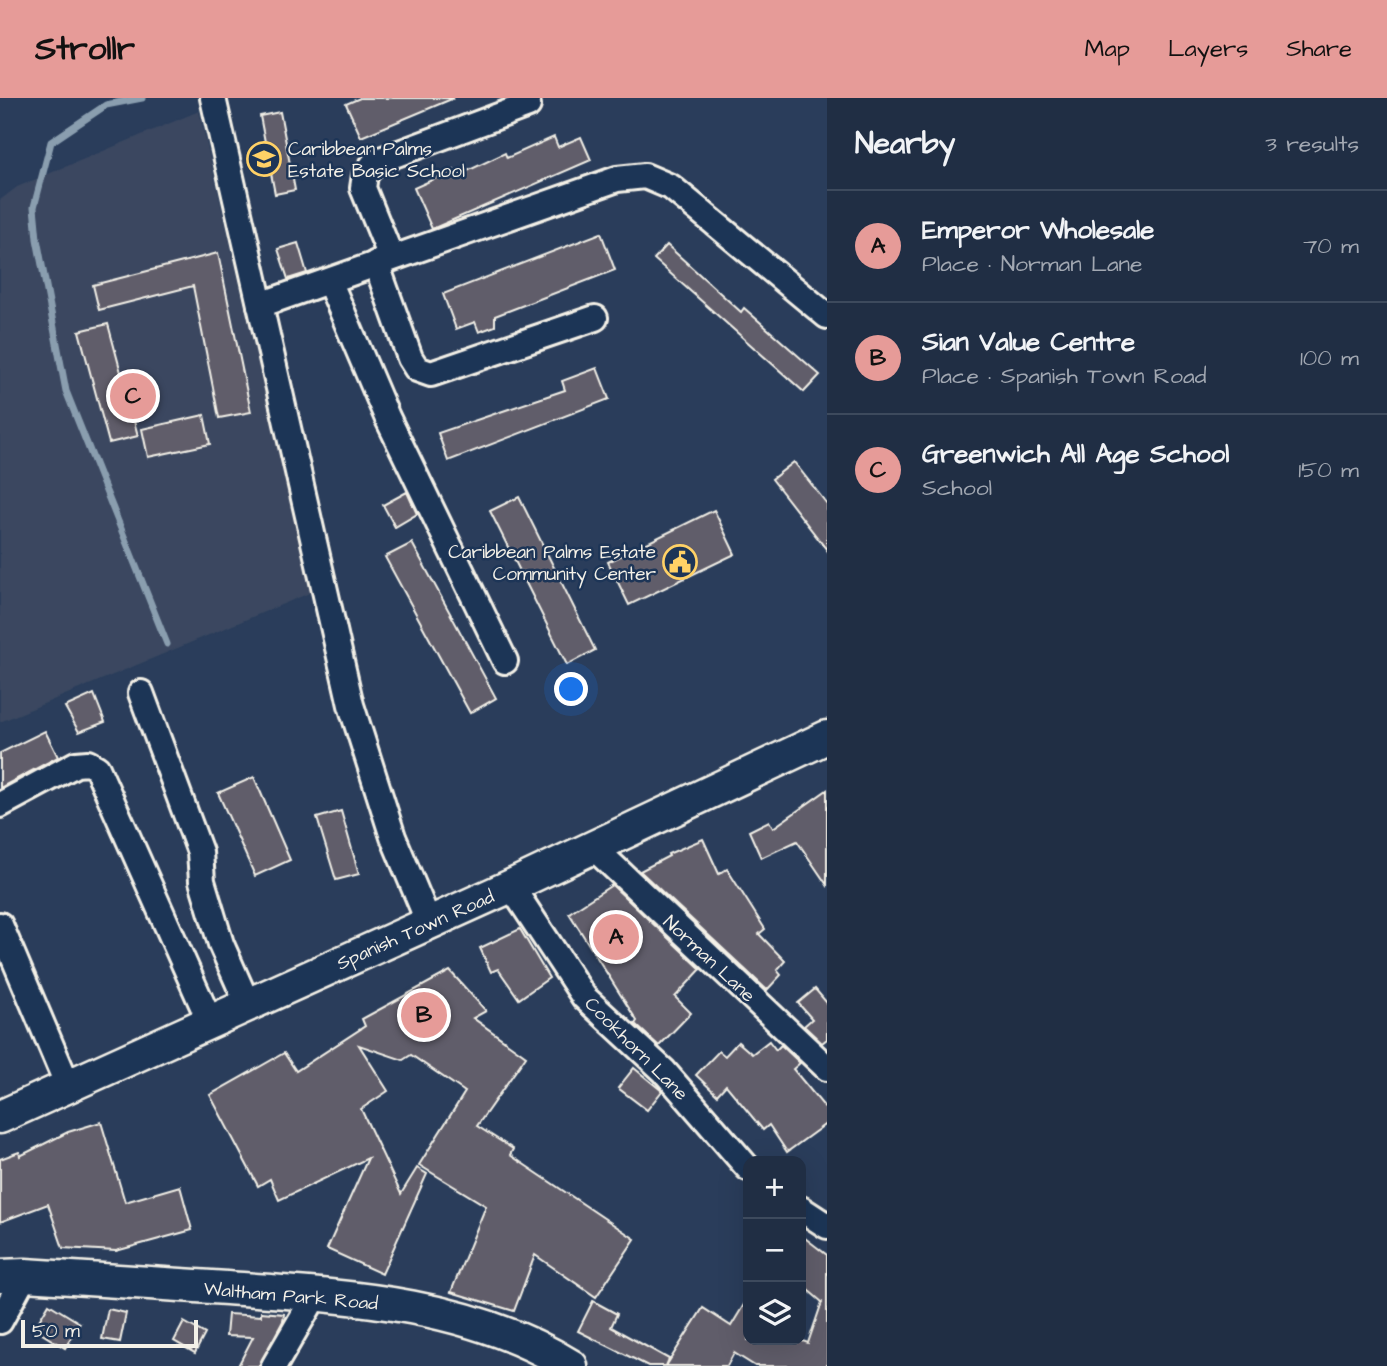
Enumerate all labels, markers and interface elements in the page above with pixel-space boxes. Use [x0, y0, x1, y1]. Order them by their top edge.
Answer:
text: Strollr [35, 26, 135, 72]
text: Map [1085, 32, 1130, 66]
text: Layers [1168, 32, 1248, 66]
text: Share [1286, 32, 1352, 66]
text: Nearby [855, 123, 955, 165]
text: 3 results [1265, 128, 1359, 160]
place label: Caribbean Palms Estate Basic School [288, 136, 465, 185]
school or university icon: Caribbean Palms Estate Basic School [245, 140, 283, 178]
text: Emperor Wholesale [922, 212, 1154, 248]
text: A [871, 230, 885, 262]
text: 70 m [1303, 230, 1359, 262]
text: Place · Norman Lane [922, 248, 1143, 280]
text: Sian Value Centre [922, 324, 1135, 360]
text: B [870, 342, 886, 374]
text: 100 m [1300, 342, 1359, 374]
text: Place · Spanish Town Road [922, 360, 1206, 392]
pin: C [110, 370, 156, 422]
text: Greenwich All Age School [922, 436, 1229, 472]
text: C [870, 454, 886, 486]
text: 150 m [1298, 454, 1359, 486]
text: School [922, 472, 992, 504]
place label: Caribbean Palms Estate Community Center [448, 539, 657, 589]
public building icon: Caribbean Palms Estate Community Center [661, 543, 699, 581]
your location [554, 672, 588, 706]
street label: Spanish Town Road [332, 883, 499, 977]
street label: Norman Lane [657, 909, 761, 1009]
pin: A [593, 911, 639, 963]
pin: B [401, 989, 447, 1041]
street label: Cookhorn Lane [578, 991, 694, 1107]
map controls [743, 1156, 806, 1345]
button: + [743, 1156, 806, 1219]
button: − [743, 1219, 806, 1282]
street label: Waltham Park Road [203, 1275, 379, 1318]
button: layers [743, 1282, 806, 1345]
scale bar [21, 1317, 198, 1349]
text: 50 m [32, 1318, 80, 1345]

